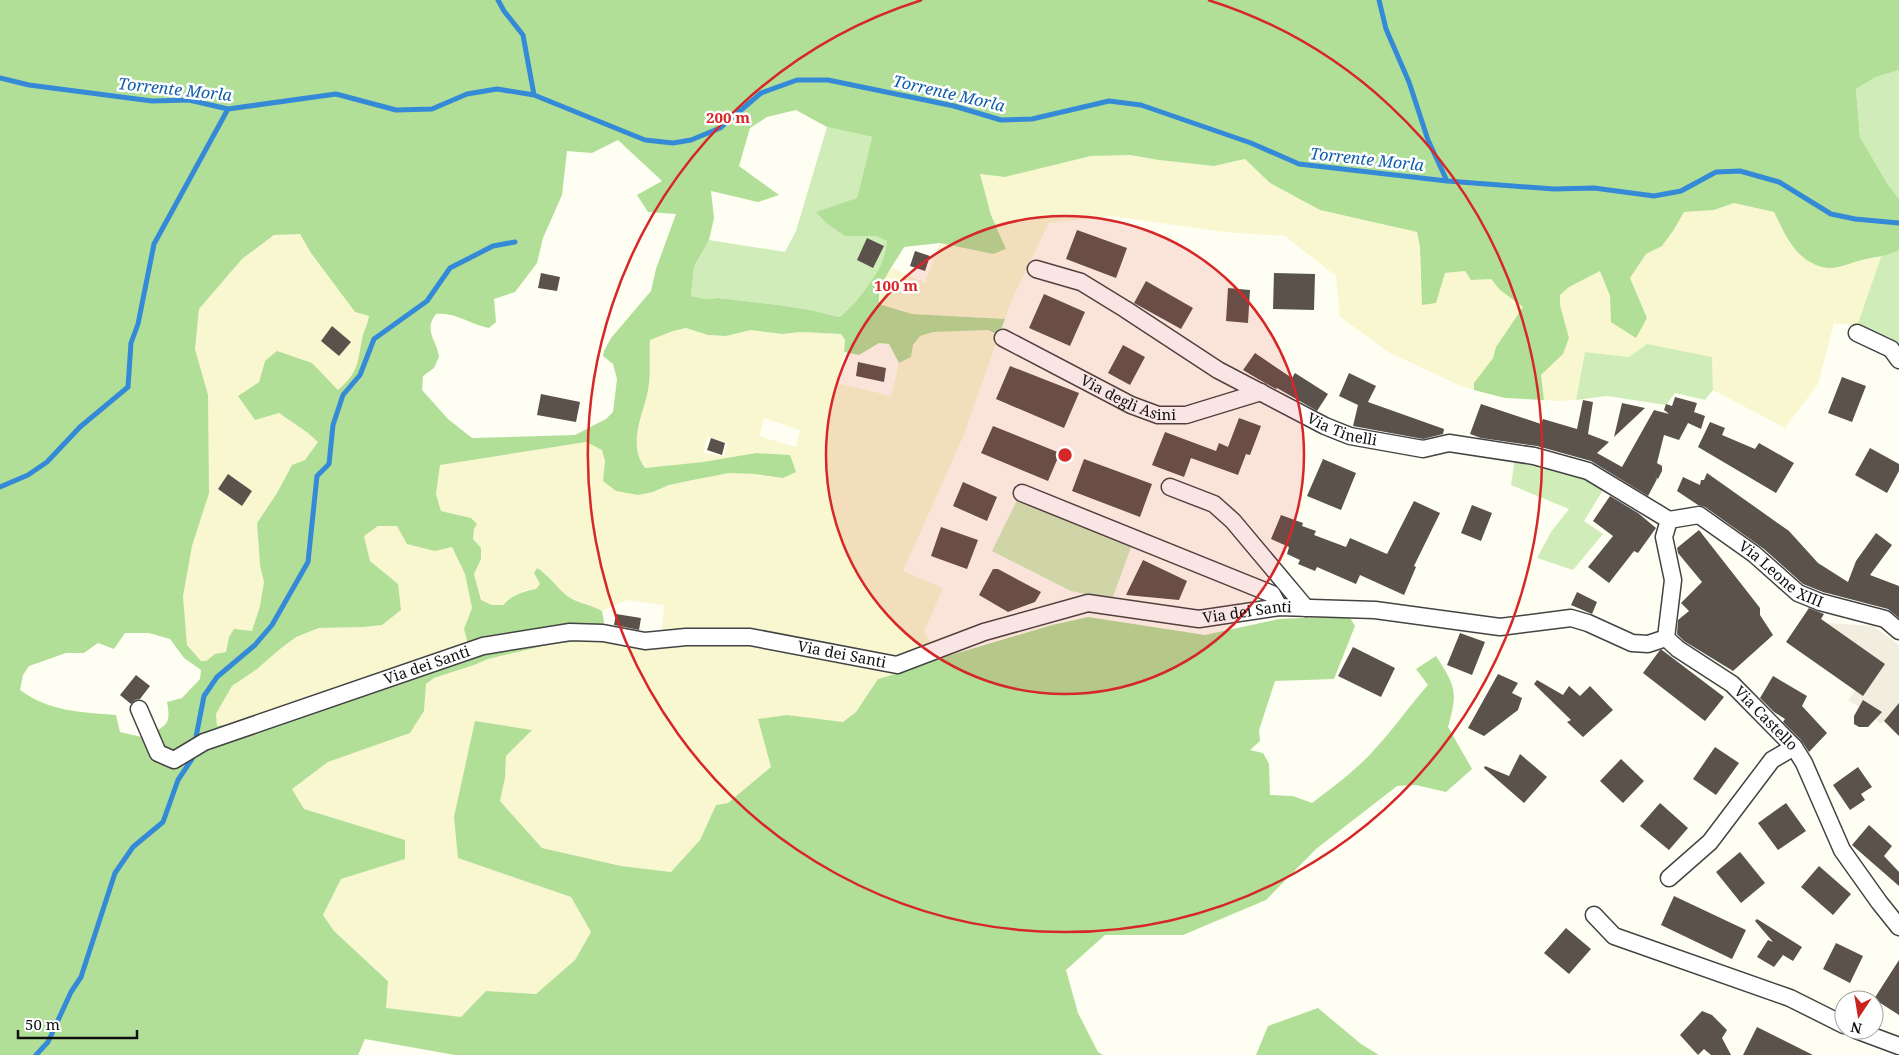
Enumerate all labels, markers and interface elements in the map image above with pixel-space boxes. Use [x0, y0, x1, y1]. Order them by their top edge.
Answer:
water label: Torrente Morla [891, 69, 1008, 117]
water label: Torrente Morla [117, 72, 234, 106]
text: 200 m [706, 107, 750, 127]
water label: Torrente Morla [1309, 142, 1426, 176]
text: 100 m [874, 275, 918, 295]
street label: Via degli Asini [1077, 369, 1176, 424]
street label: Via Tinelli [1304, 407, 1379, 450]
centre of rings [1056, 446, 1074, 464]
street label: Via Leone XIII [1735, 535, 1826, 611]
street label: Via dei Santi [1201, 596, 1292, 627]
street label: Via dei Santi [796, 635, 888, 672]
street label: Via dei Santi [381, 640, 472, 688]
street label: Via Castello [1730, 681, 1803, 754]
north arrow [1834, 990, 1884, 1040]
scale bar [18, 1008, 136, 1040]
text: 50 m [25, 1014, 60, 1034]
text: N [1849, 1018, 1864, 1039]

